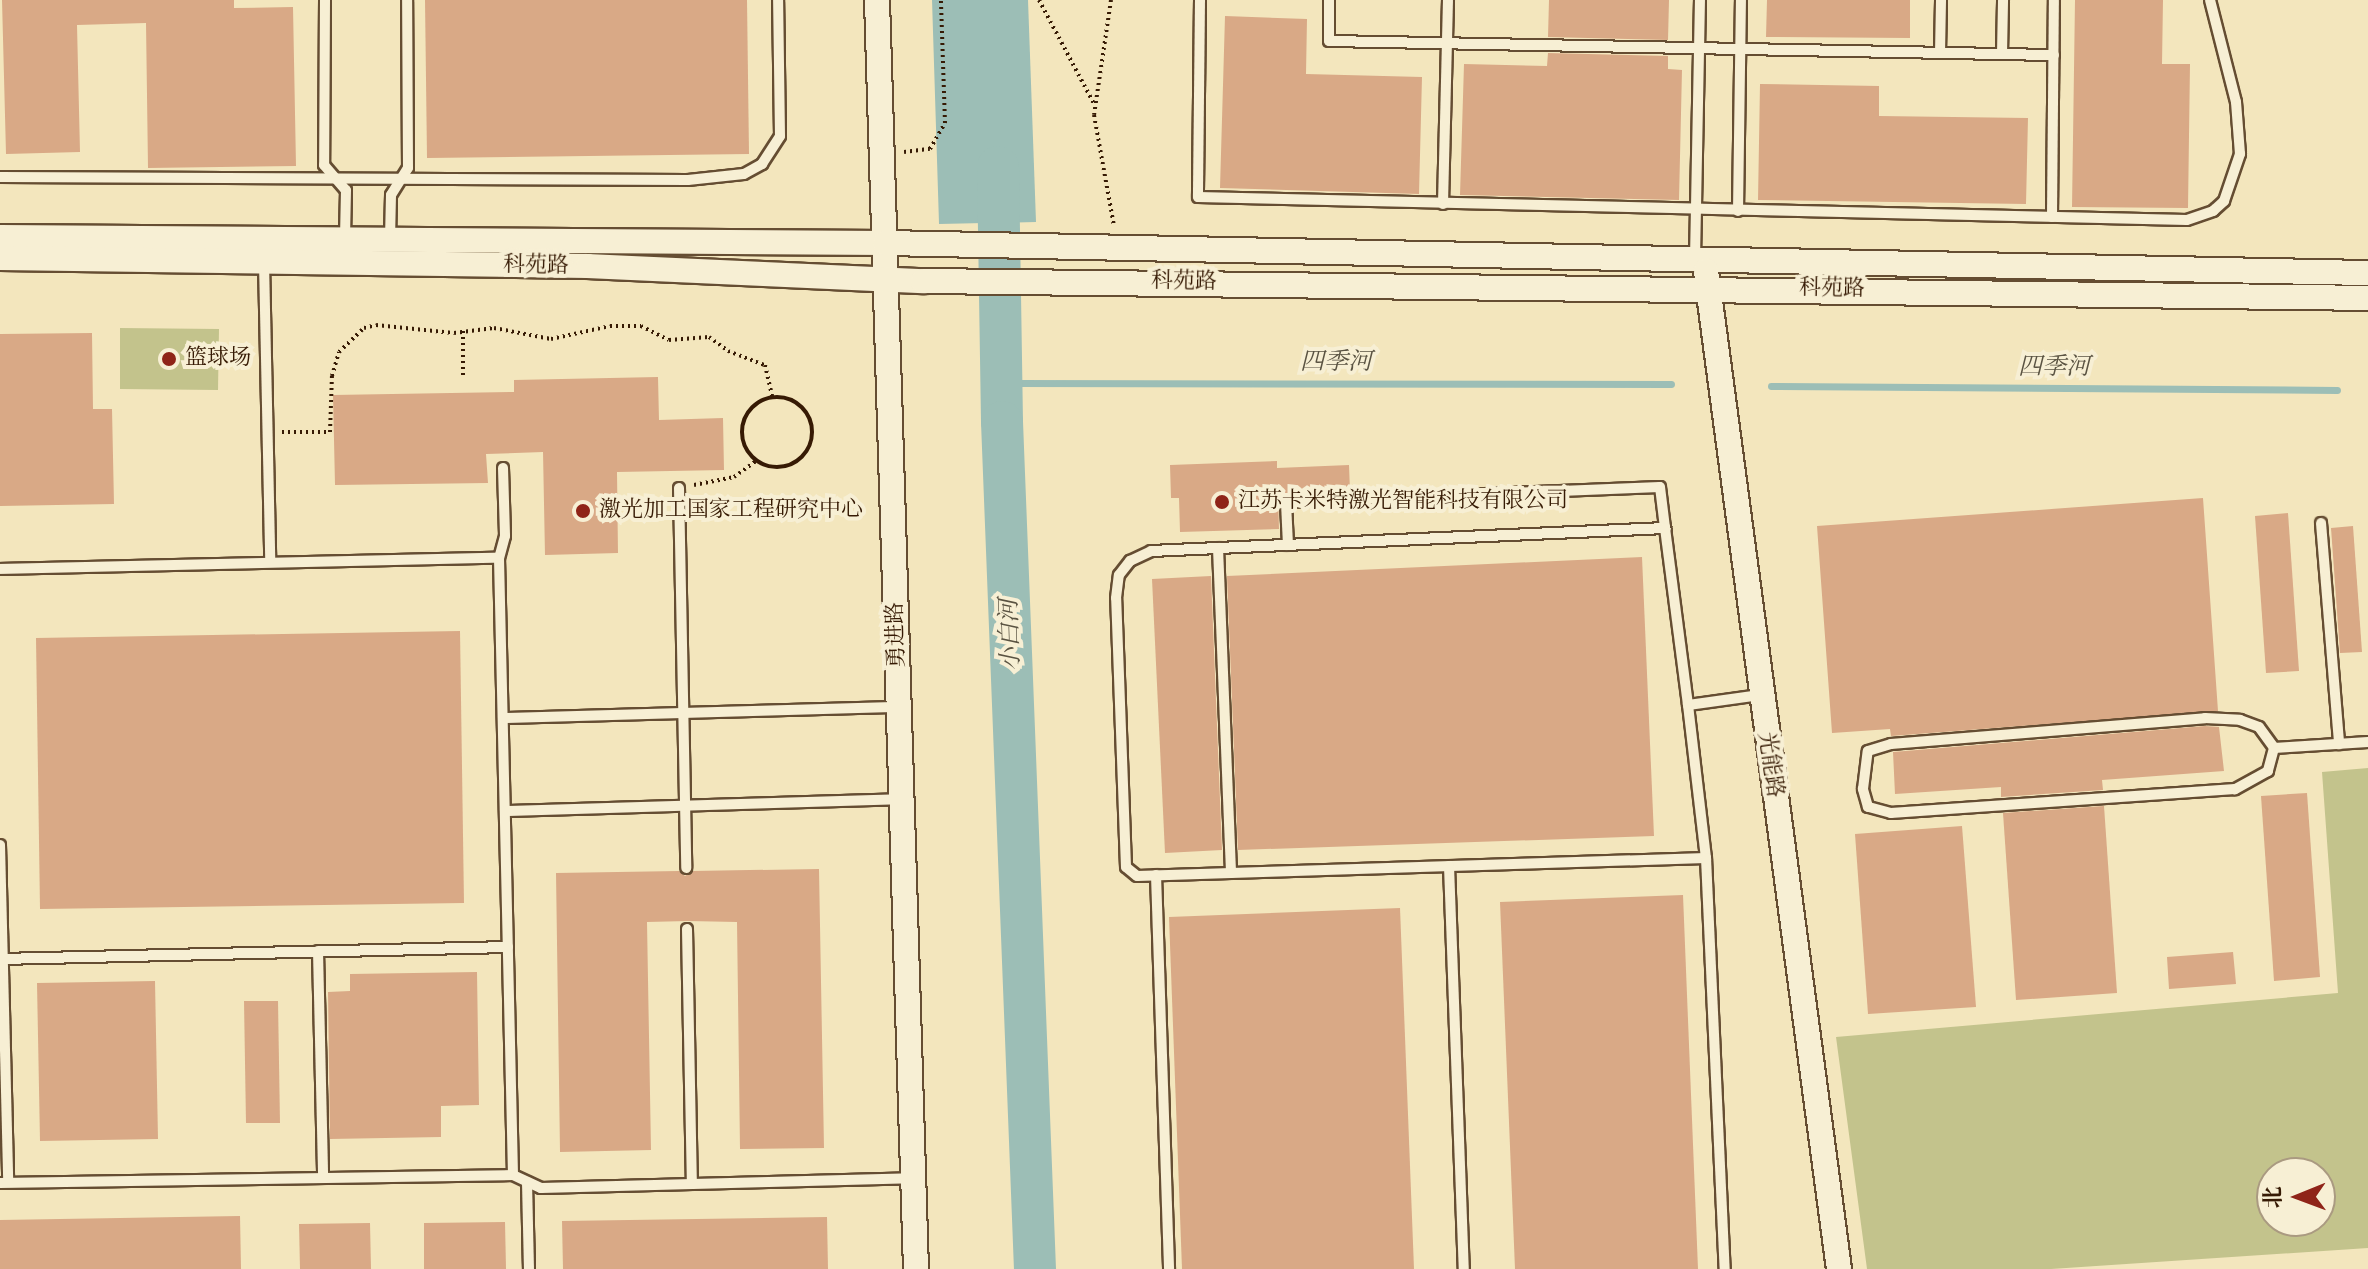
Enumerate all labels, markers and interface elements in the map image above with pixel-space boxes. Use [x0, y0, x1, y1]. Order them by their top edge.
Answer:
street label: 科苑路 [503, 252, 569, 280]
street label: 科苑路 [1151, 268, 1217, 296]
street label: 科苑路 [1799, 275, 1865, 303]
place label: 篮球场 [185, 346, 251, 372]
water label: 四季河 [1300, 349, 1372, 377]
marker: 篮球场 [160, 350, 178, 368]
water label: 四季河 [2018, 354, 2090, 382]
place label: 江苏卡米特激光智能科技有限公司 [1238, 489, 1568, 515]
marker: 江苏卡米特激光智能科技有限公司 [1213, 493, 1231, 511]
place label: 激光加工国家工程研究中心 [599, 498, 863, 524]
marker: 激光加工国家工程研究中心 [574, 502, 592, 520]
water label: 小白河 [995, 599, 1027, 671]
street label: 勇进路 [883, 602, 911, 668]
street label: 光能路 [1752, 730, 1788, 800]
north arrow [2256, 1157, 2336, 1237]
text: 北 [2260, 1186, 2288, 1209]

